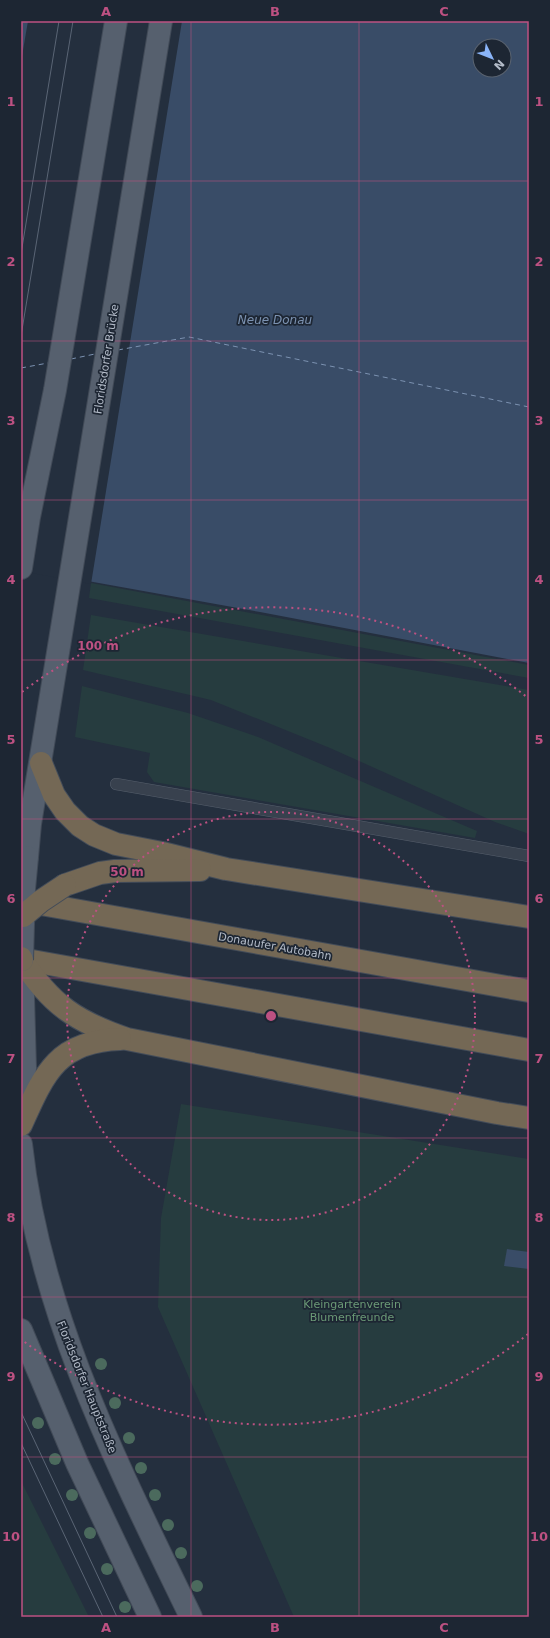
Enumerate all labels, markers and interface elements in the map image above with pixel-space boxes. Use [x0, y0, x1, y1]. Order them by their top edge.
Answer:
text: A [101, 4, 111, 19]
text: B [270, 4, 280, 19]
text: C [439, 4, 449, 19]
north arrow [472, 38, 512, 78]
text: N [491, 57, 507, 72]
text: 1 [6, 94, 16, 109]
text: 1 [534, 94, 544, 109]
text: 2 [6, 254, 16, 269]
text: 2 [534, 254, 544, 269]
street label: Floridsdorfer Brücke [91, 303, 122, 415]
water label: Neue Donau [238, 313, 313, 327]
text: 3 [6, 413, 16, 428]
text: 3 [534, 413, 544, 428]
text: 4 [6, 572, 16, 587]
text: 4 [534, 572, 544, 587]
text: 100 m [77, 639, 119, 653]
text: 5 [6, 732, 16, 747]
text: 5 [534, 732, 544, 747]
text: 50 m [110, 865, 144, 879]
text: 6 [6, 891, 16, 906]
text: 6 [534, 891, 544, 906]
street label: Donauufer Autobahn [217, 930, 333, 963]
centre of rings [264, 1009, 278, 1023]
text: 7 [6, 1051, 16, 1066]
text: 7 [534, 1051, 544, 1066]
text: 8 [6, 1210, 16, 1225]
text: 8 [534, 1210, 544, 1225]
park label: Kleingartenverein Blumenfreunde [303, 1298, 401, 1324]
street label: Floridsdorfer Hauptstraße [54, 1319, 119, 1455]
text: 9 [6, 1369, 16, 1384]
text: 9 [534, 1369, 544, 1384]
text: 10 [2, 1529, 20, 1544]
text: 10 [530, 1529, 548, 1544]
text: A [101, 1620, 111, 1635]
text: B [270, 1620, 280, 1635]
text: C [439, 1620, 449, 1635]

